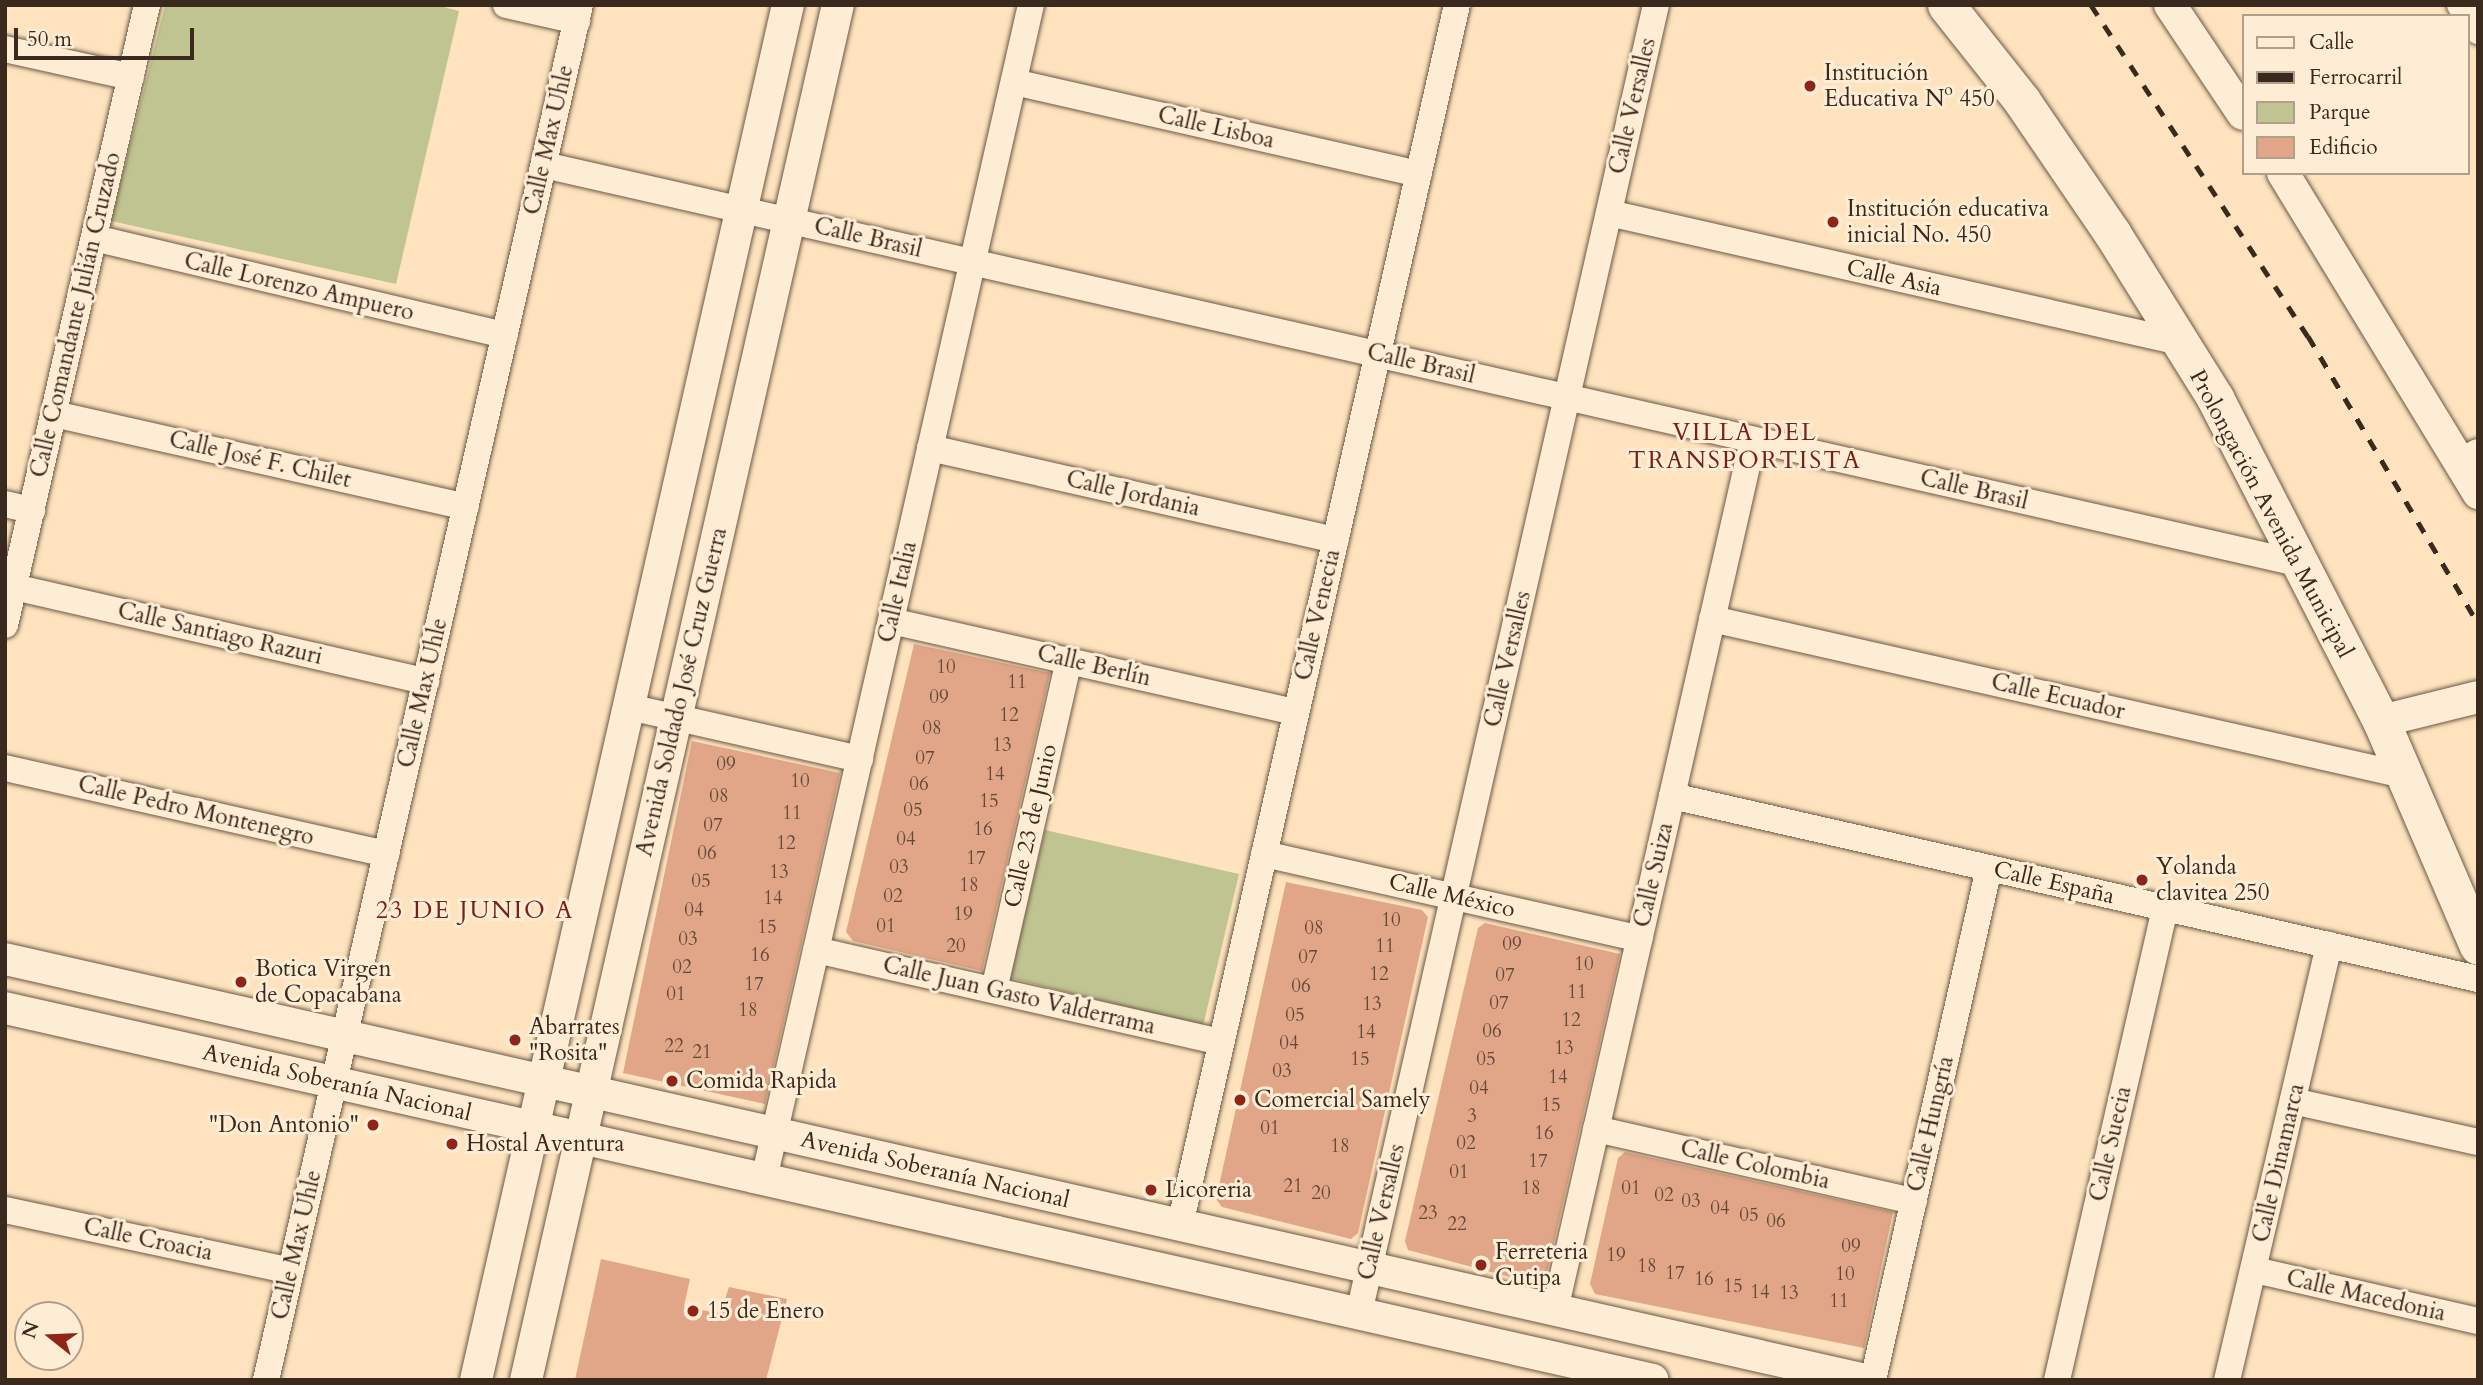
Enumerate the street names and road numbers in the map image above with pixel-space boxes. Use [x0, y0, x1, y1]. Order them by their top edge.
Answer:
street label: Calle Versalles [1604, 35, 1662, 177]
street label: Calle Max Uhle [518, 62, 580, 218]
street label: Calle Lisboa [1155, 101, 1277, 155]
street label: Calle Comandante Julián Cruzado [25, 150, 127, 480]
street label: Calle Brasil [811, 212, 925, 264]
street label: Calle Lorenzo Ampuero [181, 247, 417, 327]
street label: Calle Asia [1844, 254, 1944, 302]
street label: Calle Brasil [1364, 338, 1478, 390]
street label: Prolongación Avenida Municipal [2183, 365, 2359, 663]
street label: Calle José F. Chilet [166, 426, 354, 494]
street label: Calle Brasil [1917, 464, 2031, 516]
street label: Calle Jordania [1064, 465, 1202, 523]
street label: Avenida Soldado José Cruz Guerra [631, 525, 733, 859]
street label: Calle Italia [873, 539, 923, 645]
street label: Calle Venecia [1290, 547, 1346, 683]
street label: Calle Versalles [1479, 588, 1537, 730]
street label: Calle Santiago Razuri [115, 597, 325, 671]
street label: Calle Max Uhle [392, 615, 454, 771]
street label: Calle Berlín [1035, 640, 1153, 692]
street label: Calle Ecuador [1989, 668, 2127, 726]
street label: Calle 23 de Junio [999, 742, 1063, 910]
street label: Calle Pedro Montenegro [75, 770, 317, 852]
street label: Calle Suiza [1629, 820, 1679, 930]
street label: Calle España [1991, 856, 2117, 910]
street label: Calle México [1386, 868, 1518, 924]
street label: Calle Juan Gasto Valderrama [880, 951, 1158, 1041]
street label: Avenida Soberanía Nacional [200, 1039, 474, 1127]
street label: Calle Hungría [1902, 1053, 1960, 1195]
street label: Calle Dinamarca [2247, 1081, 2311, 1245]
street label: Calle Suecia [2084, 1084, 2138, 1204]
street label: Avenida Soberanía Nacional [798, 1126, 1072, 1214]
street label: Calle Colombia [1678, 1134, 1832, 1196]
street label: Calle Versalles [1353, 1141, 1411, 1283]
street label: Calle Max Uhle [266, 1167, 328, 1323]
street label: Calle Croacia [81, 1213, 215, 1267]
street label: Calle Macedonia [2284, 1264, 2448, 1328]

